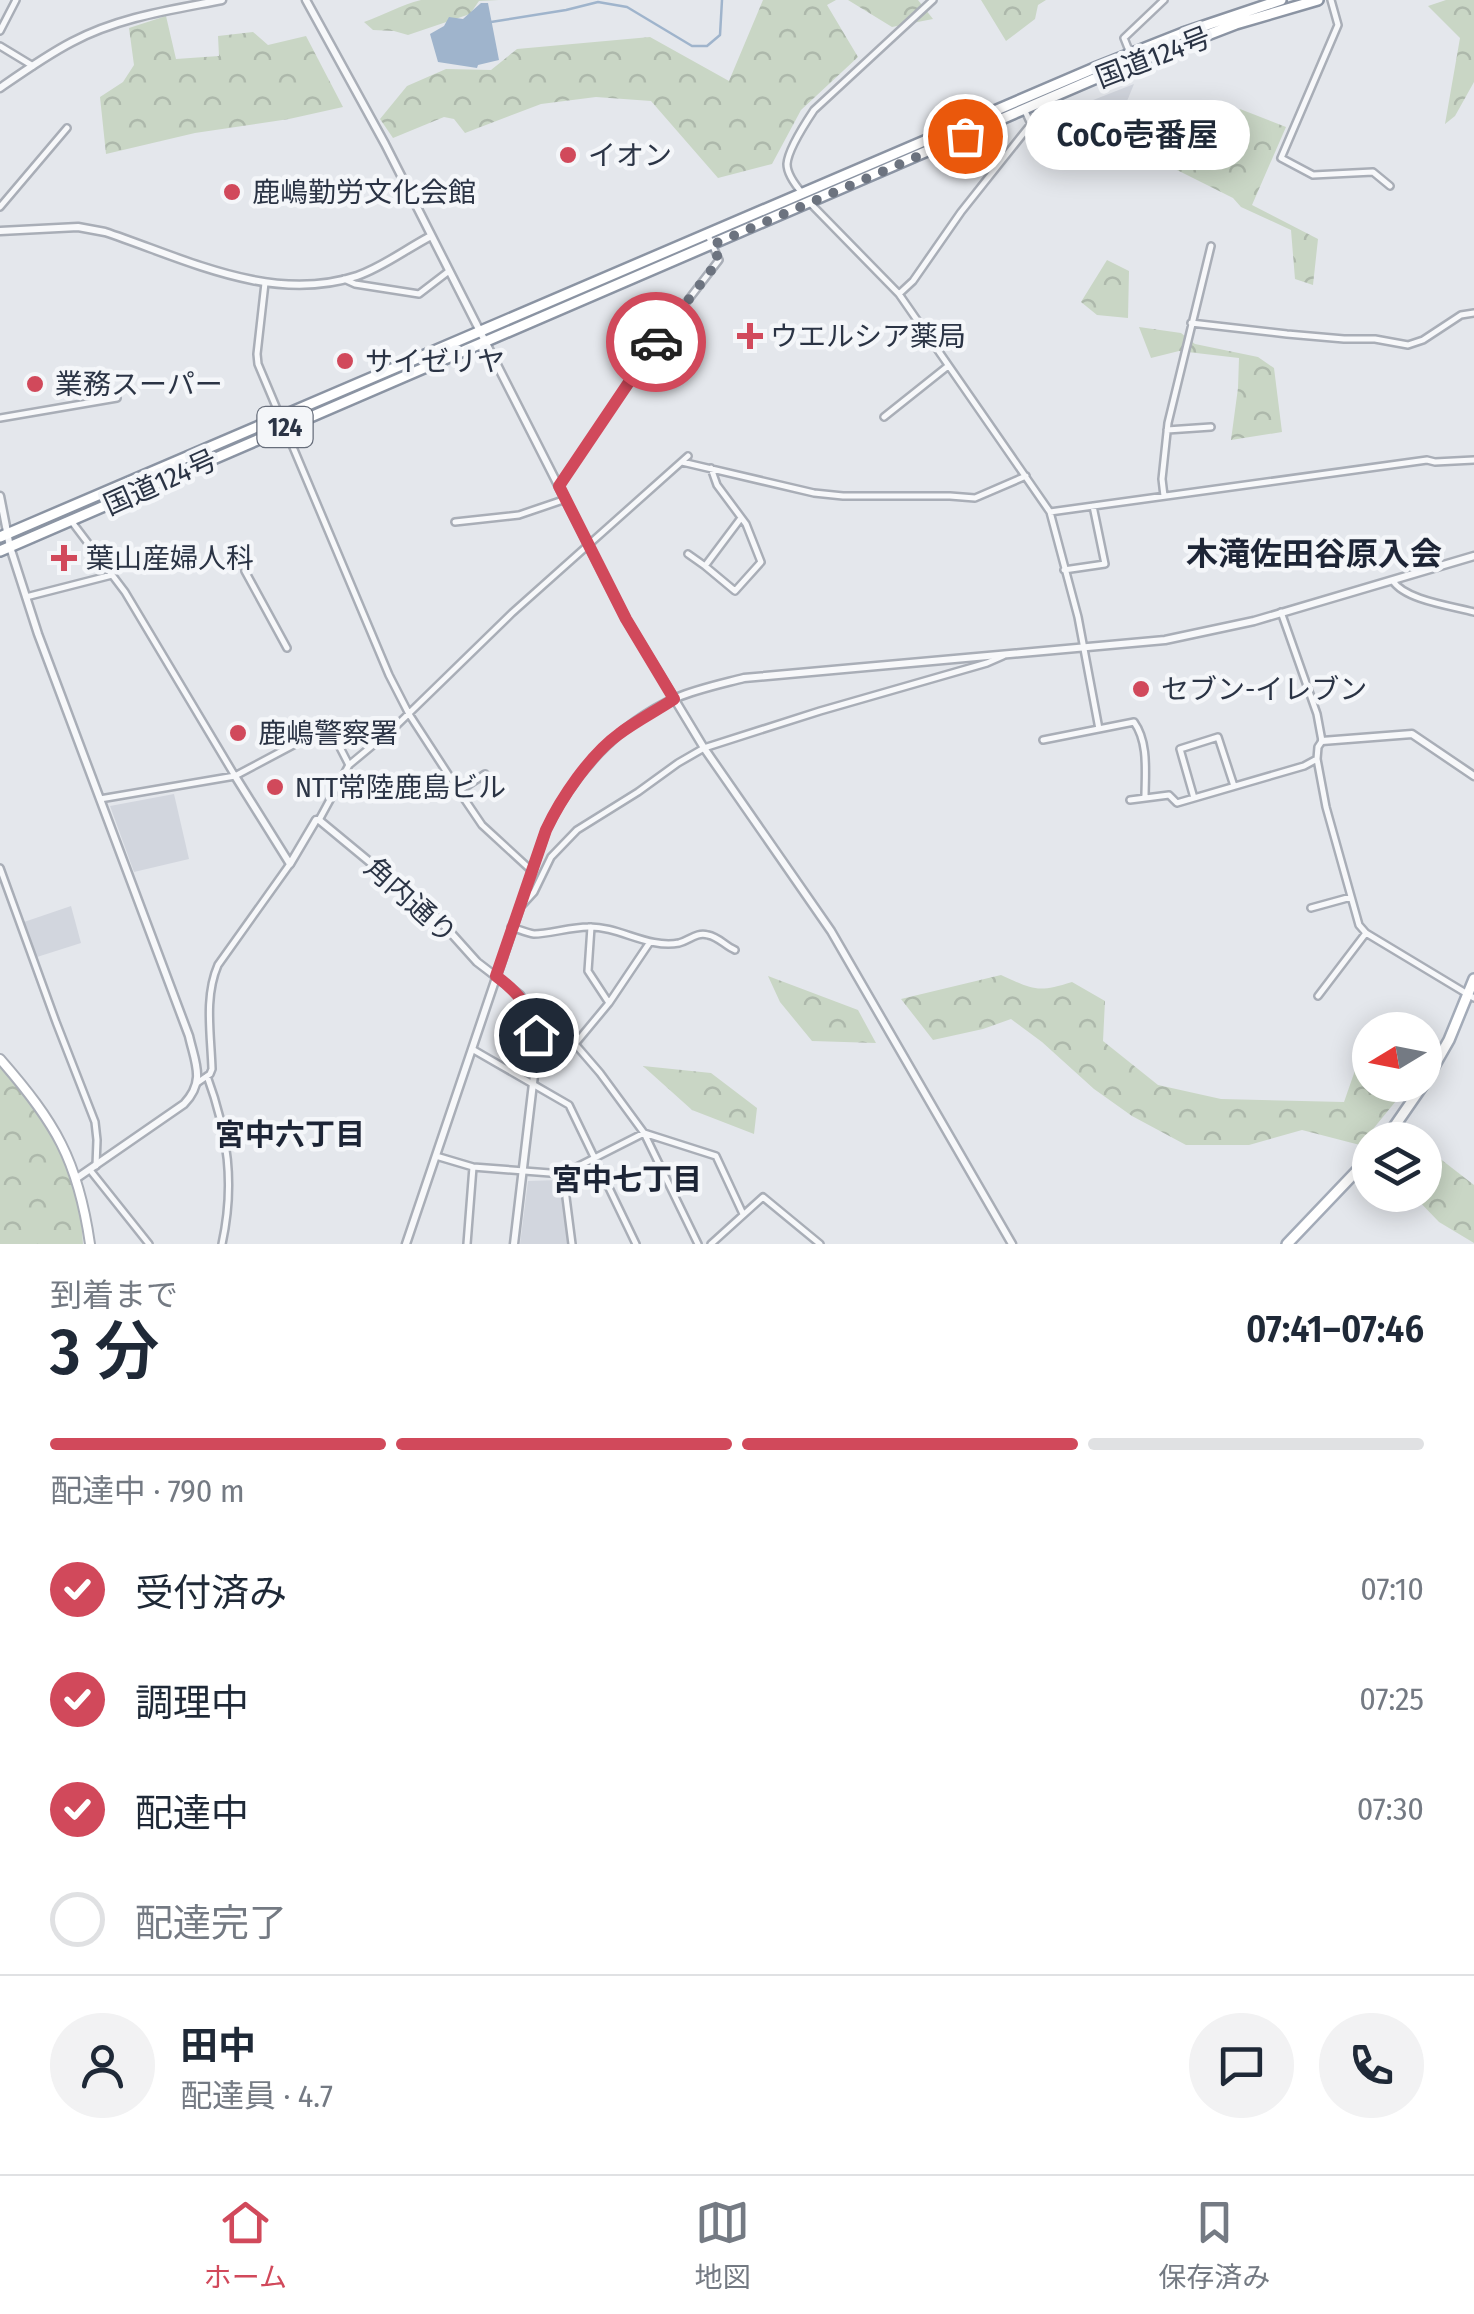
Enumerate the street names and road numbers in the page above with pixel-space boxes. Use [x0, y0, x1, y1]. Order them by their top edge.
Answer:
street label: 国道124号 [1091, 21, 1215, 94]
road number: 124 [258, 407, 312, 447]
street label: 国道124号 [99, 443, 222, 522]
street label: 角内通り [358, 851, 463, 950]

